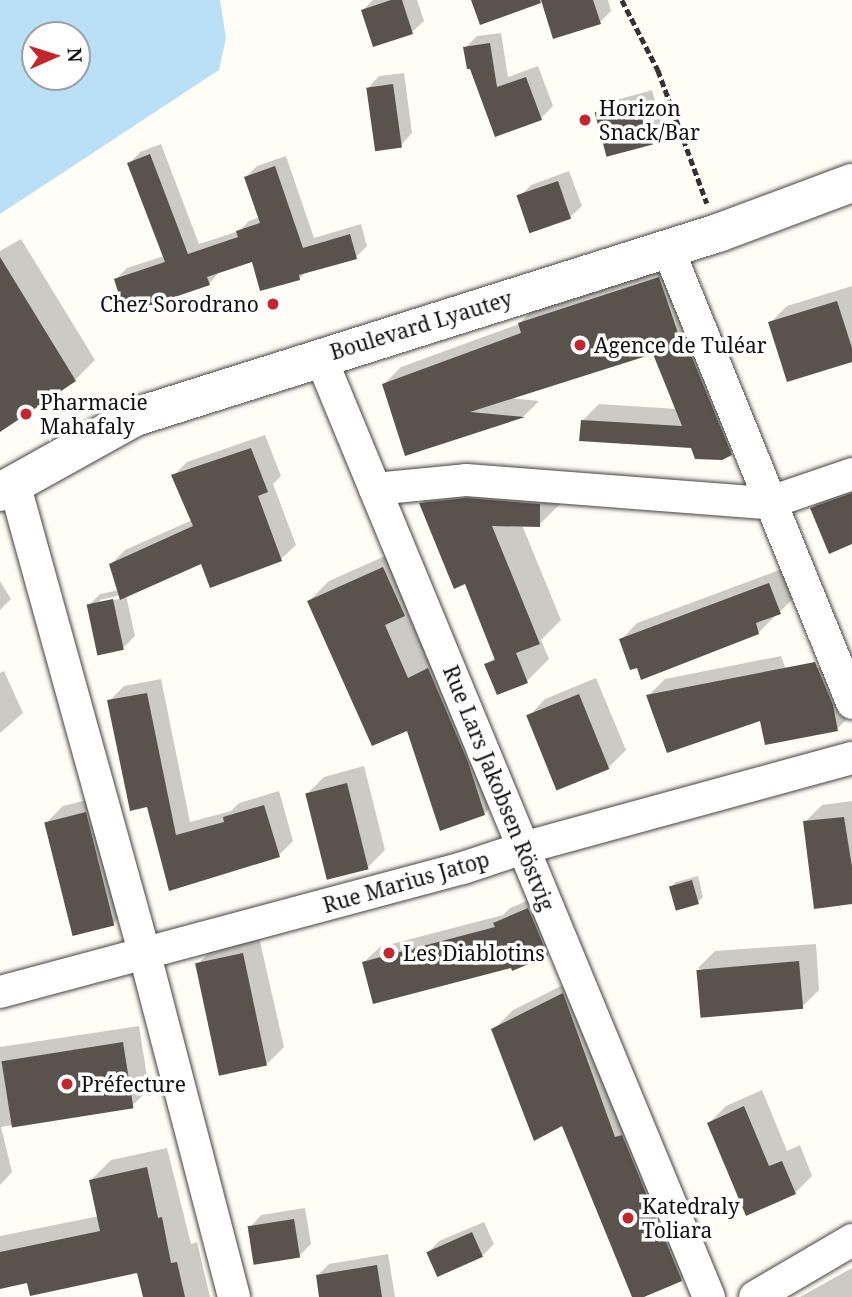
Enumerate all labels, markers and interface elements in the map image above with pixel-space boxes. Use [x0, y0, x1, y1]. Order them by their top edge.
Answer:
north arrow [21, 21, 91, 91]
text: N [62, 47, 88, 63]
place label: Horizon Snack/Bar [599, 95, 700, 145]
marker: Horizon Snack/Bar [577, 112, 593, 128]
street label: Boulevard Lyautey [327, 285, 515, 365]
place label: Chez Sorodrano [100, 291, 259, 317]
marker: Chez Sorodrano [265, 296, 281, 312]
place label: Agence de Tuléar [594, 332, 767, 358]
marker: Agence de Tuléar [572, 337, 588, 353]
place label: Pharmacie Mahafaly [40, 389, 148, 439]
marker: Pharmacie Mahafaly [18, 406, 34, 422]
street label: Rue Lars Jakobsen Röstvig [438, 662, 560, 914]
street label: Rue Marius Jatop [320, 846, 492, 918]
place label: Les Diablotins [403, 940, 545, 966]
marker: Les Diablotins [381, 945, 397, 961]
place label: Préfecture [81, 1071, 186, 1097]
marker: Préfecture [59, 1076, 75, 1092]
place label: Katedraly Toliara [642, 1193, 740, 1243]
marker: Katedraly Toliara [620, 1210, 636, 1226]

